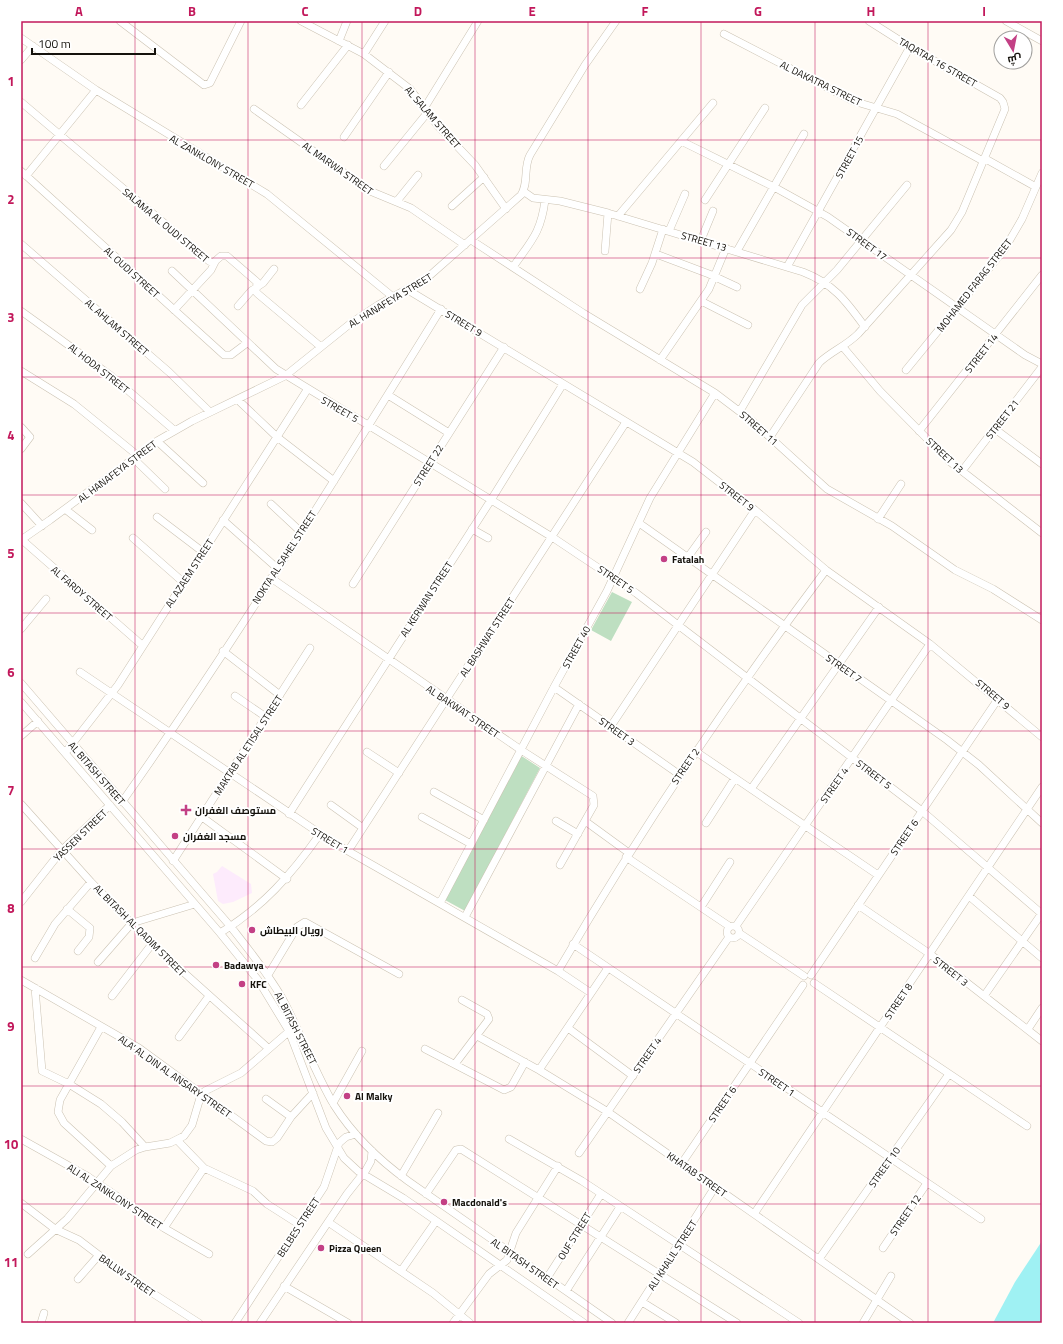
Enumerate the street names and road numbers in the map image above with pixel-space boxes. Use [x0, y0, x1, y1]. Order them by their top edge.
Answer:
street label: TAQATAA 16 STREET [896, 34, 980, 91]
street label: AL DAKATRA STREET [777, 57, 865, 110]
street label: AL SALAM STREET [401, 83, 465, 153]
street label: AL ZANKLONY STREET [167, 131, 257, 192]
street label: STREET 15 [832, 133, 867, 181]
street label: AL MARWA STREET [299, 138, 377, 199]
street label: SALAMA AL OUDI STREET [119, 185, 213, 267]
street label: STREET 17 [843, 225, 890, 264]
street label: STREET 13 [679, 228, 728, 255]
street label: MOHAMED FARAG STREET [933, 235, 1016, 335]
street label: AL OUDI STREET [101, 243, 163, 302]
street label: AL HANAFEYA STREET [346, 269, 436, 331]
street label: AL AHLAM STREET [81, 295, 152, 360]
street label: STREET 9 [442, 306, 485, 341]
street label: STREET 14 [961, 330, 1002, 376]
street label: AL HODA STREET [65, 340, 133, 398]
street label: STREET 5 [318, 393, 362, 426]
street label: STREET 21 [982, 396, 1023, 442]
street label: STREET 11 [736, 407, 781, 449]
street label: STREET 13 [923, 434, 967, 477]
street label: AL HANAFEYA STREET [75, 436, 160, 506]
street label: STREET 22 [410, 442, 447, 489]
street label: STREET 9 [716, 478, 758, 515]
street label: NOKTA AL SAHEL STREET [249, 507, 321, 607]
street label: AL AZAEM STREET [161, 535, 218, 611]
street label: AL KERWAN STREET [396, 558, 457, 640]
street label: AL FARDY STREET [48, 562, 116, 625]
street label: STREET 5 [595, 562, 637, 597]
street label: AL BASHWAT STREET [456, 594, 519, 680]
street label: STREET 40 [559, 623, 594, 671]
street label: STREET 7 [823, 651, 865, 686]
street label: STREET 9 [972, 675, 1013, 714]
street label: AL BAKWAT STREET [423, 681, 503, 742]
street label: MAKTAB AL ETISAL STREET [210, 692, 287, 798]
street label: STREET 3 [596, 714, 638, 749]
street label: AL BITASH STREET [65, 738, 129, 809]
street label: STREET 2 [668, 745, 703, 787]
street label: STREET 5 [853, 756, 895, 793]
street label: STREET 4 [817, 764, 853, 806]
street label: YASSEN STREET [50, 805, 111, 865]
street label: STREET 6 [887, 816, 922, 858]
street label: STREET 1 [308, 823, 351, 857]
street label: AL BITASH AL QADIM STREET [90, 881, 190, 980]
street label: STREET 3 [930, 953, 971, 990]
street label: STREET 8 [881, 980, 916, 1022]
street label: AL BITASH STREET [271, 989, 321, 1068]
street label: ALA' AL DIN AL ANSARY STREET [115, 1032, 235, 1122]
street label: STREET 4 [630, 1034, 666, 1076]
street label: STREET 1 [756, 1065, 798, 1100]
street label: STREET 6 [705, 1083, 740, 1125]
street label: STREET 10 [865, 1144, 904, 1191]
street label: KHATAB STREET [664, 1148, 730, 1201]
street label: ALI AL ZANKLONY STREET [64, 1160, 166, 1233]
street label: STREET 12 [886, 1192, 925, 1239]
street label: BELBES STREET [273, 1194, 324, 1260]
street label: OUF STREET [554, 1209, 595, 1263]
street label: ALI KHALIL STREET [644, 1217, 701, 1293]
street label: AL BITASH STREET [488, 1234, 562, 1293]
street label: BALLW STREET [96, 1251, 158, 1301]

